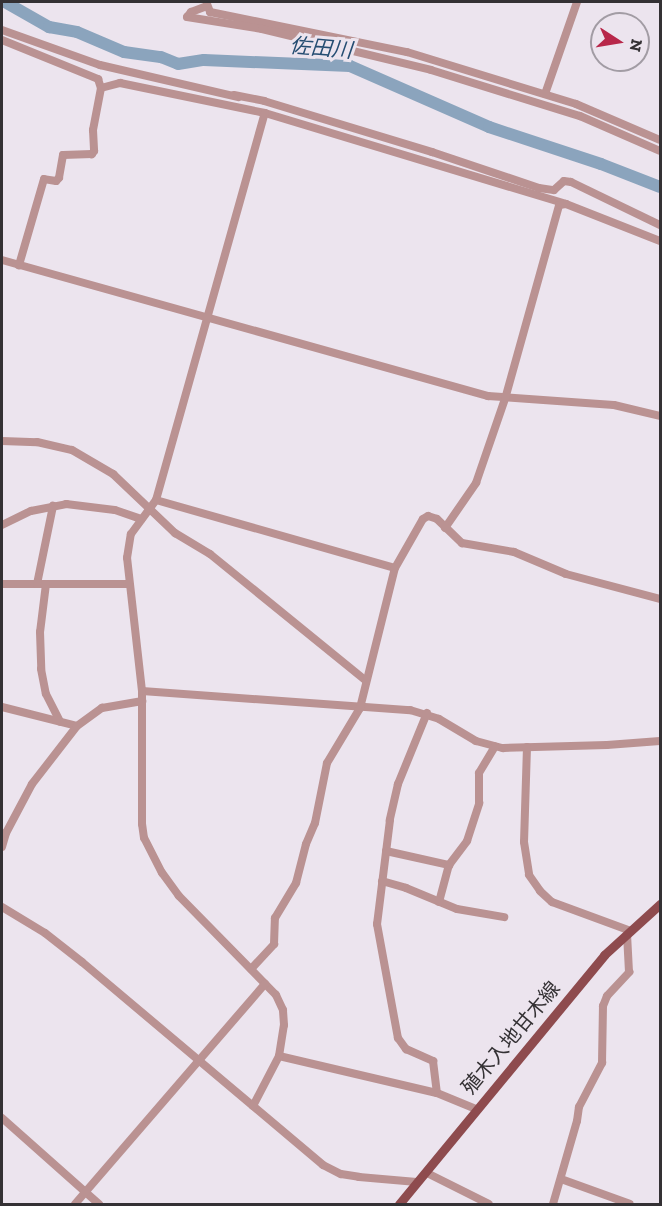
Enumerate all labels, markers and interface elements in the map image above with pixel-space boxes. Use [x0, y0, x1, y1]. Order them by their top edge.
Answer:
north arrow [590, 12, 650, 72]
water label: 佐田川 [289, 33, 353, 63]
text: N [626, 37, 647, 53]
street label: 殖木入地甘木線 [457, 977, 565, 1099]

